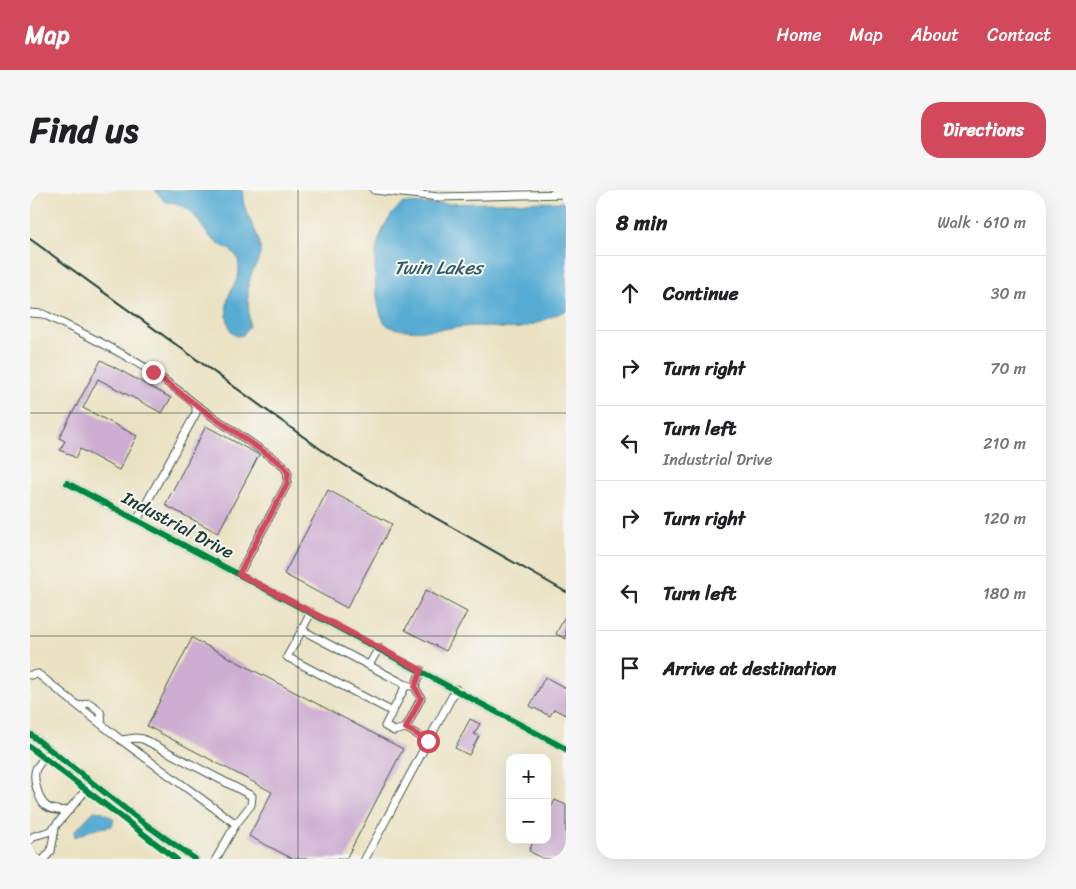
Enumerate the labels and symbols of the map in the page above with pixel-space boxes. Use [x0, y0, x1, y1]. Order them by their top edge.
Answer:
water label: Twin Lakes [394, 251, 485, 284]
route end [142, 361, 165, 384]
street label: Industrial Drive [115, 481, 240, 568]
route start [417, 730, 440, 753]

